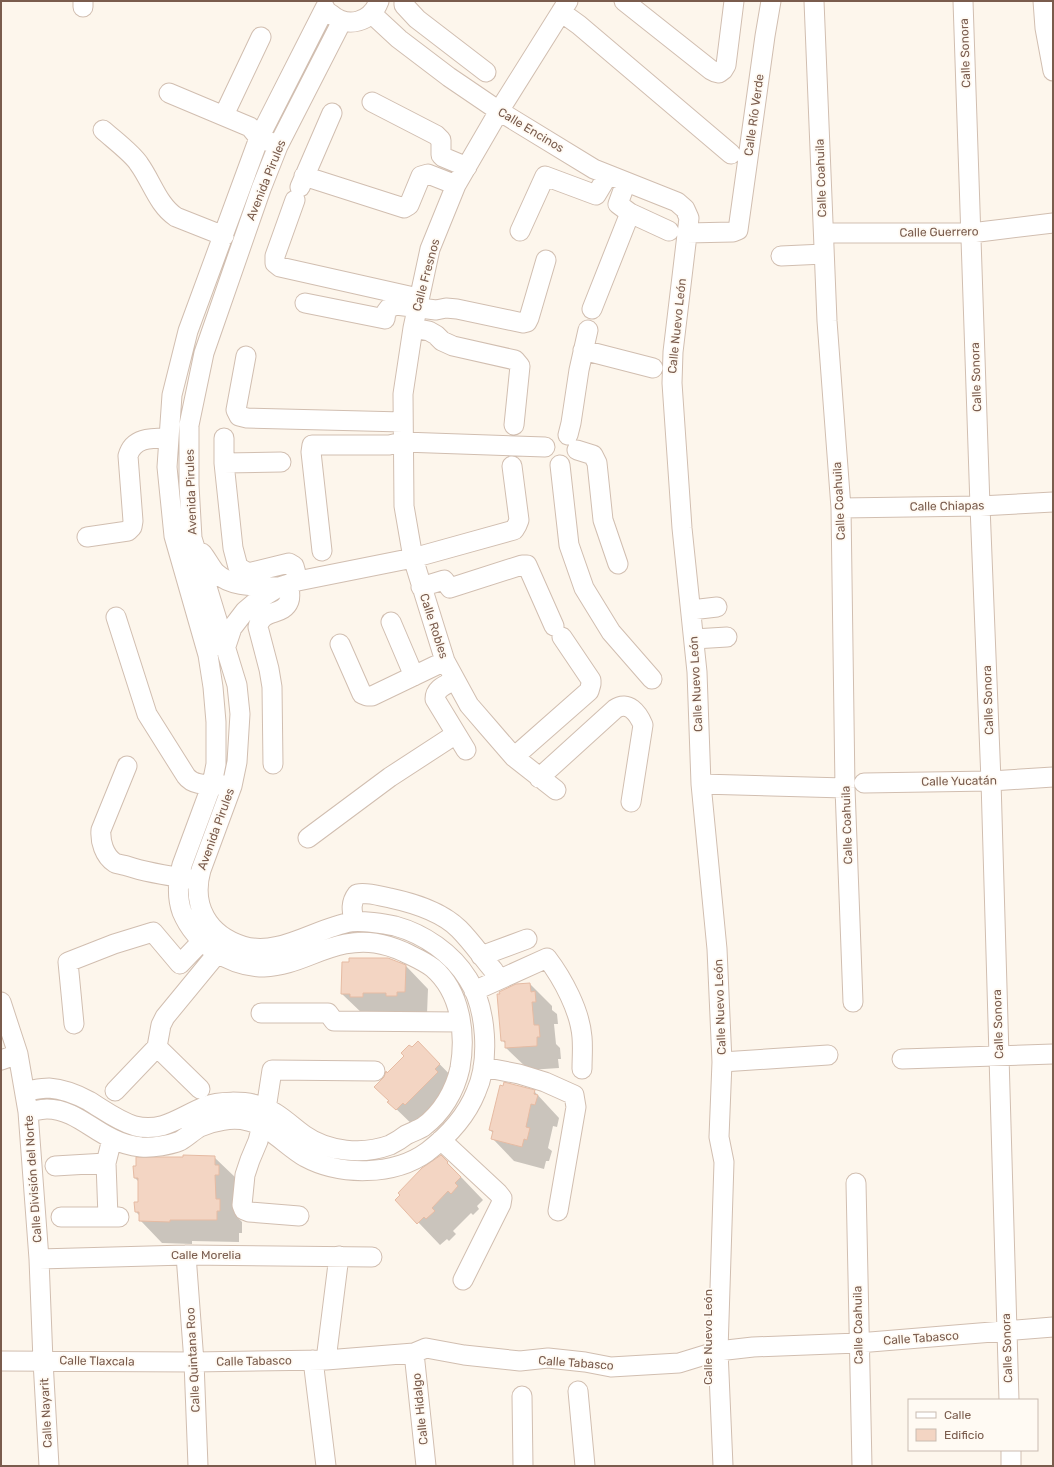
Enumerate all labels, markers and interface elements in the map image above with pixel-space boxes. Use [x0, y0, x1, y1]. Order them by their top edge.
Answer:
street label: Calle Sonora [957, 18, 973, 88]
street label: Calle Río Verde [741, 73, 767, 157]
street label: Calle Encinos [495, 105, 567, 155]
street label: Avenida Pirules [243, 138, 289, 222]
street label: Calle Coahuila [813, 138, 829, 218]
street label: Calle Guerrero [899, 224, 979, 240]
street label: Calle Fresnos [410, 237, 442, 313]
street label: Calle Nuevo León [665, 278, 689, 374]
street label: Calle Sonora [968, 342, 984, 412]
street label: Avenida Pirules [183, 449, 199, 535]
street label: Calle Coahuila [830, 461, 848, 541]
street label: Calle Chiapas [909, 498, 985, 514]
street label: Calle Robles [417, 592, 451, 660]
street label: Calle Nuevo León [686, 636, 706, 732]
street label: Calle Sonora [980, 665, 996, 735]
street label: Calle Yucatán [921, 773, 997, 789]
street label: Calle Coahuila [839, 785, 855, 865]
street label: Avenida Pirules [195, 786, 237, 872]
street label: Calle Nuevo León [711, 959, 729, 1055]
street label: Calle Sonora [990, 989, 1006, 1059]
street label: Calle División del Norte [22, 1114, 44, 1243]
street label: Calle Morelia [171, 1248, 241, 1262]
street label: Calle Coahuila [850, 1286, 866, 1364]
street label: Calle Nuevo León [701, 1289, 715, 1385]
street label: Calle Quintana Roo [183, 1307, 203, 1413]
street label: Calle Sonora [999, 1313, 1015, 1383]
street label: Calle Tabasco [883, 1328, 959, 1348]
street label: Calle Tlaxcala [59, 1353, 135, 1369]
street label: Calle Tabasco [216, 1353, 292, 1369]
street label: Calle Tabasco [538, 1353, 614, 1373]
street label: Calle Hidalgo [409, 1372, 431, 1446]
street label: Calle Nayarit [37, 1377, 55, 1448]
legend [908, 1399, 1038, 1451]
text: Calle [944, 1408, 971, 1422]
text: Edificio [944, 1428, 984, 1442]

